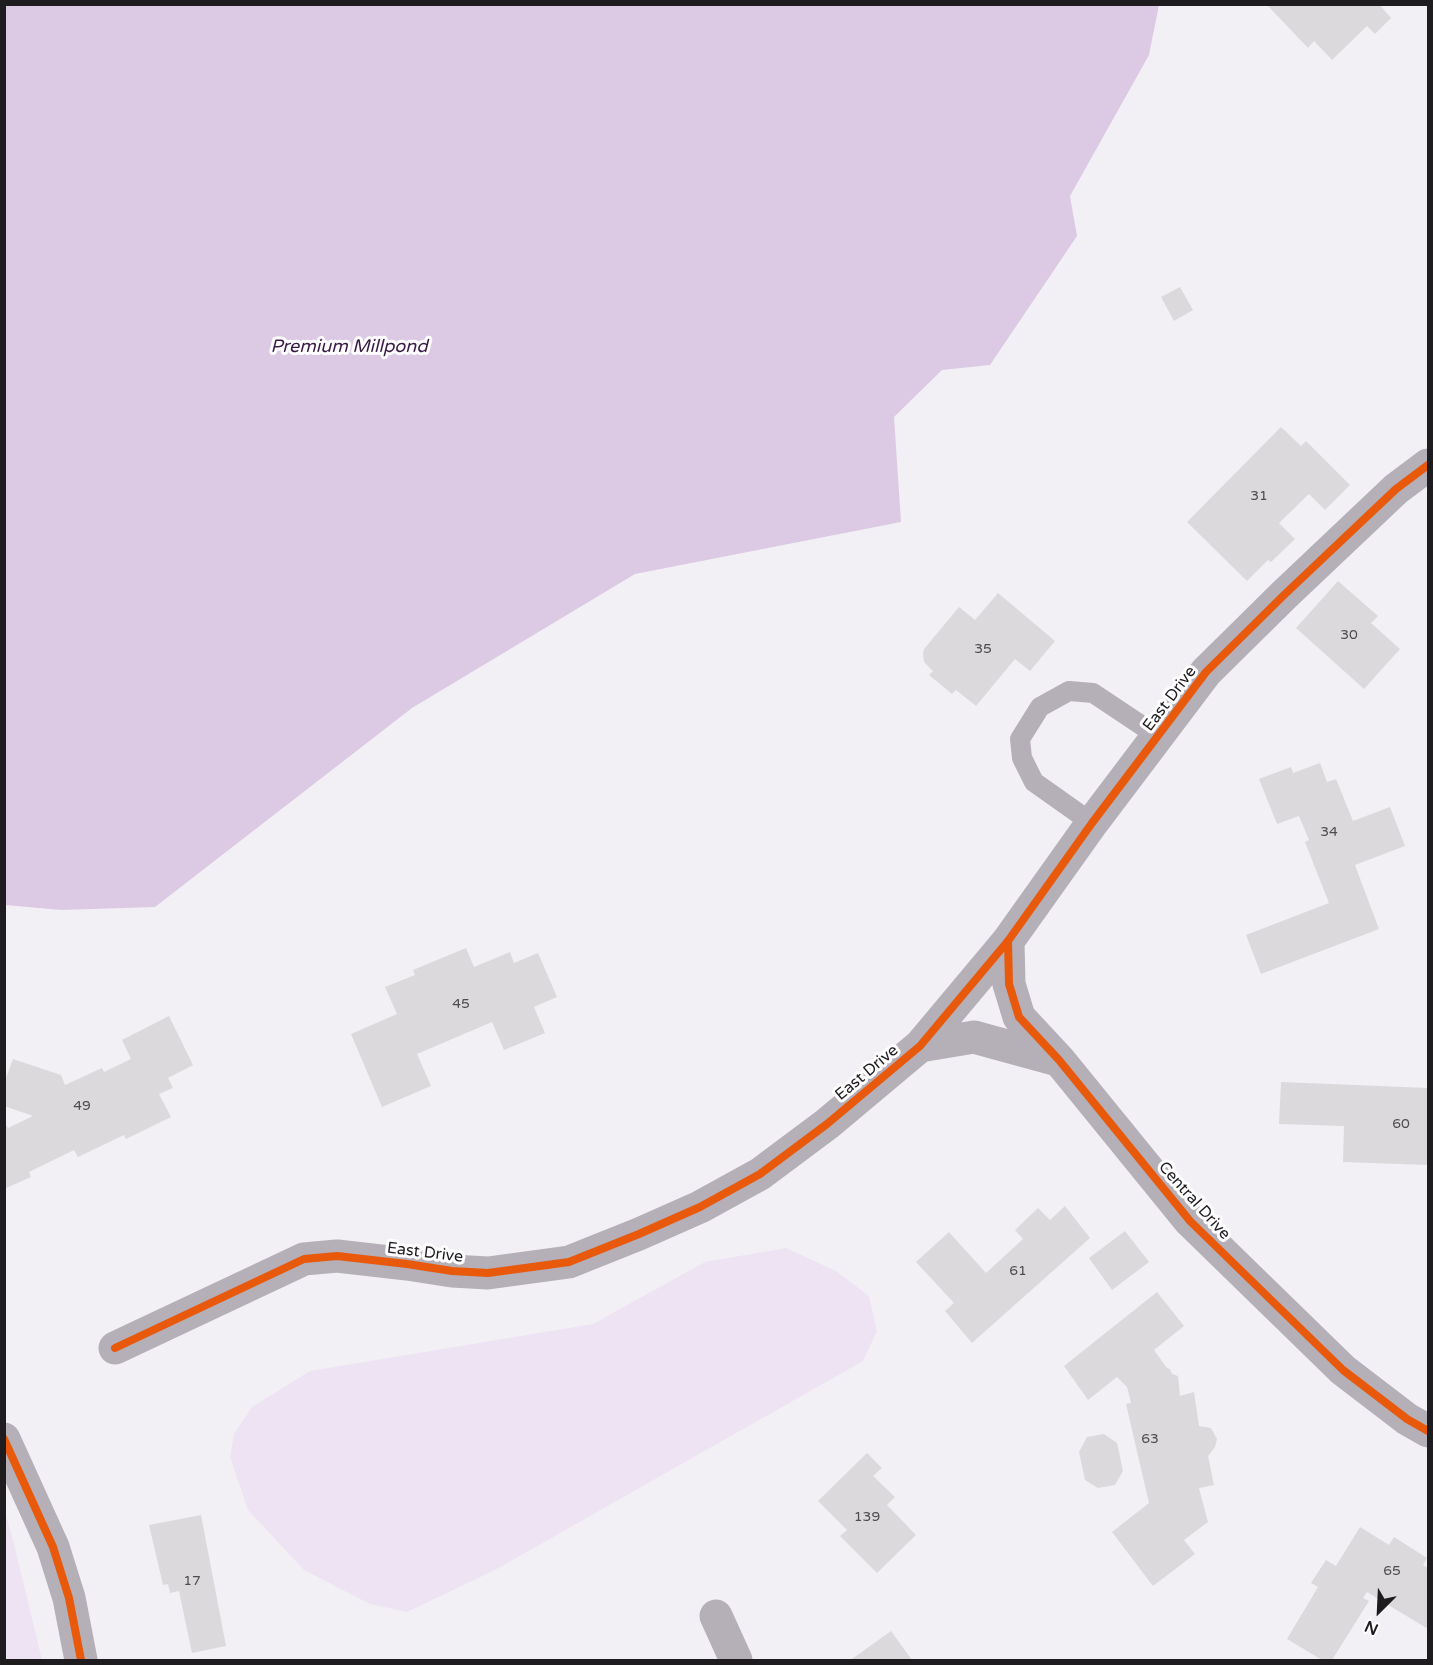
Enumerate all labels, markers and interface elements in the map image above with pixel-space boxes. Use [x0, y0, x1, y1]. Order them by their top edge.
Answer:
water label: Premium Millpond [270, 336, 428, 358]
house number: 31 [1250, 488, 1268, 504]
house number: 30 [1340, 627, 1358, 643]
house number: 35 [974, 641, 992, 657]
street label: East Drive [1139, 663, 1201, 735]
house number: 34 [1320, 824, 1338, 840]
house number: 45 [452, 996, 470, 1012]
street label: East Drive [832, 1041, 902, 1105]
house number: 49 [73, 1098, 91, 1114]
house number: 60 [1392, 1116, 1410, 1132]
street label: Central Drive [1154, 1158, 1234, 1244]
street label: East Drive [386, 1239, 464, 1267]
house number: 61 [1009, 1263, 1027, 1279]
house number: 63 [1141, 1431, 1159, 1447]
house number: 139 [854, 1509, 880, 1525]
house number: 65 [1383, 1563, 1401, 1579]
house number: 17 [183, 1573, 201, 1589]
north arrow [1349, 1581, 1409, 1641]
text: N [1362, 1616, 1382, 1639]

